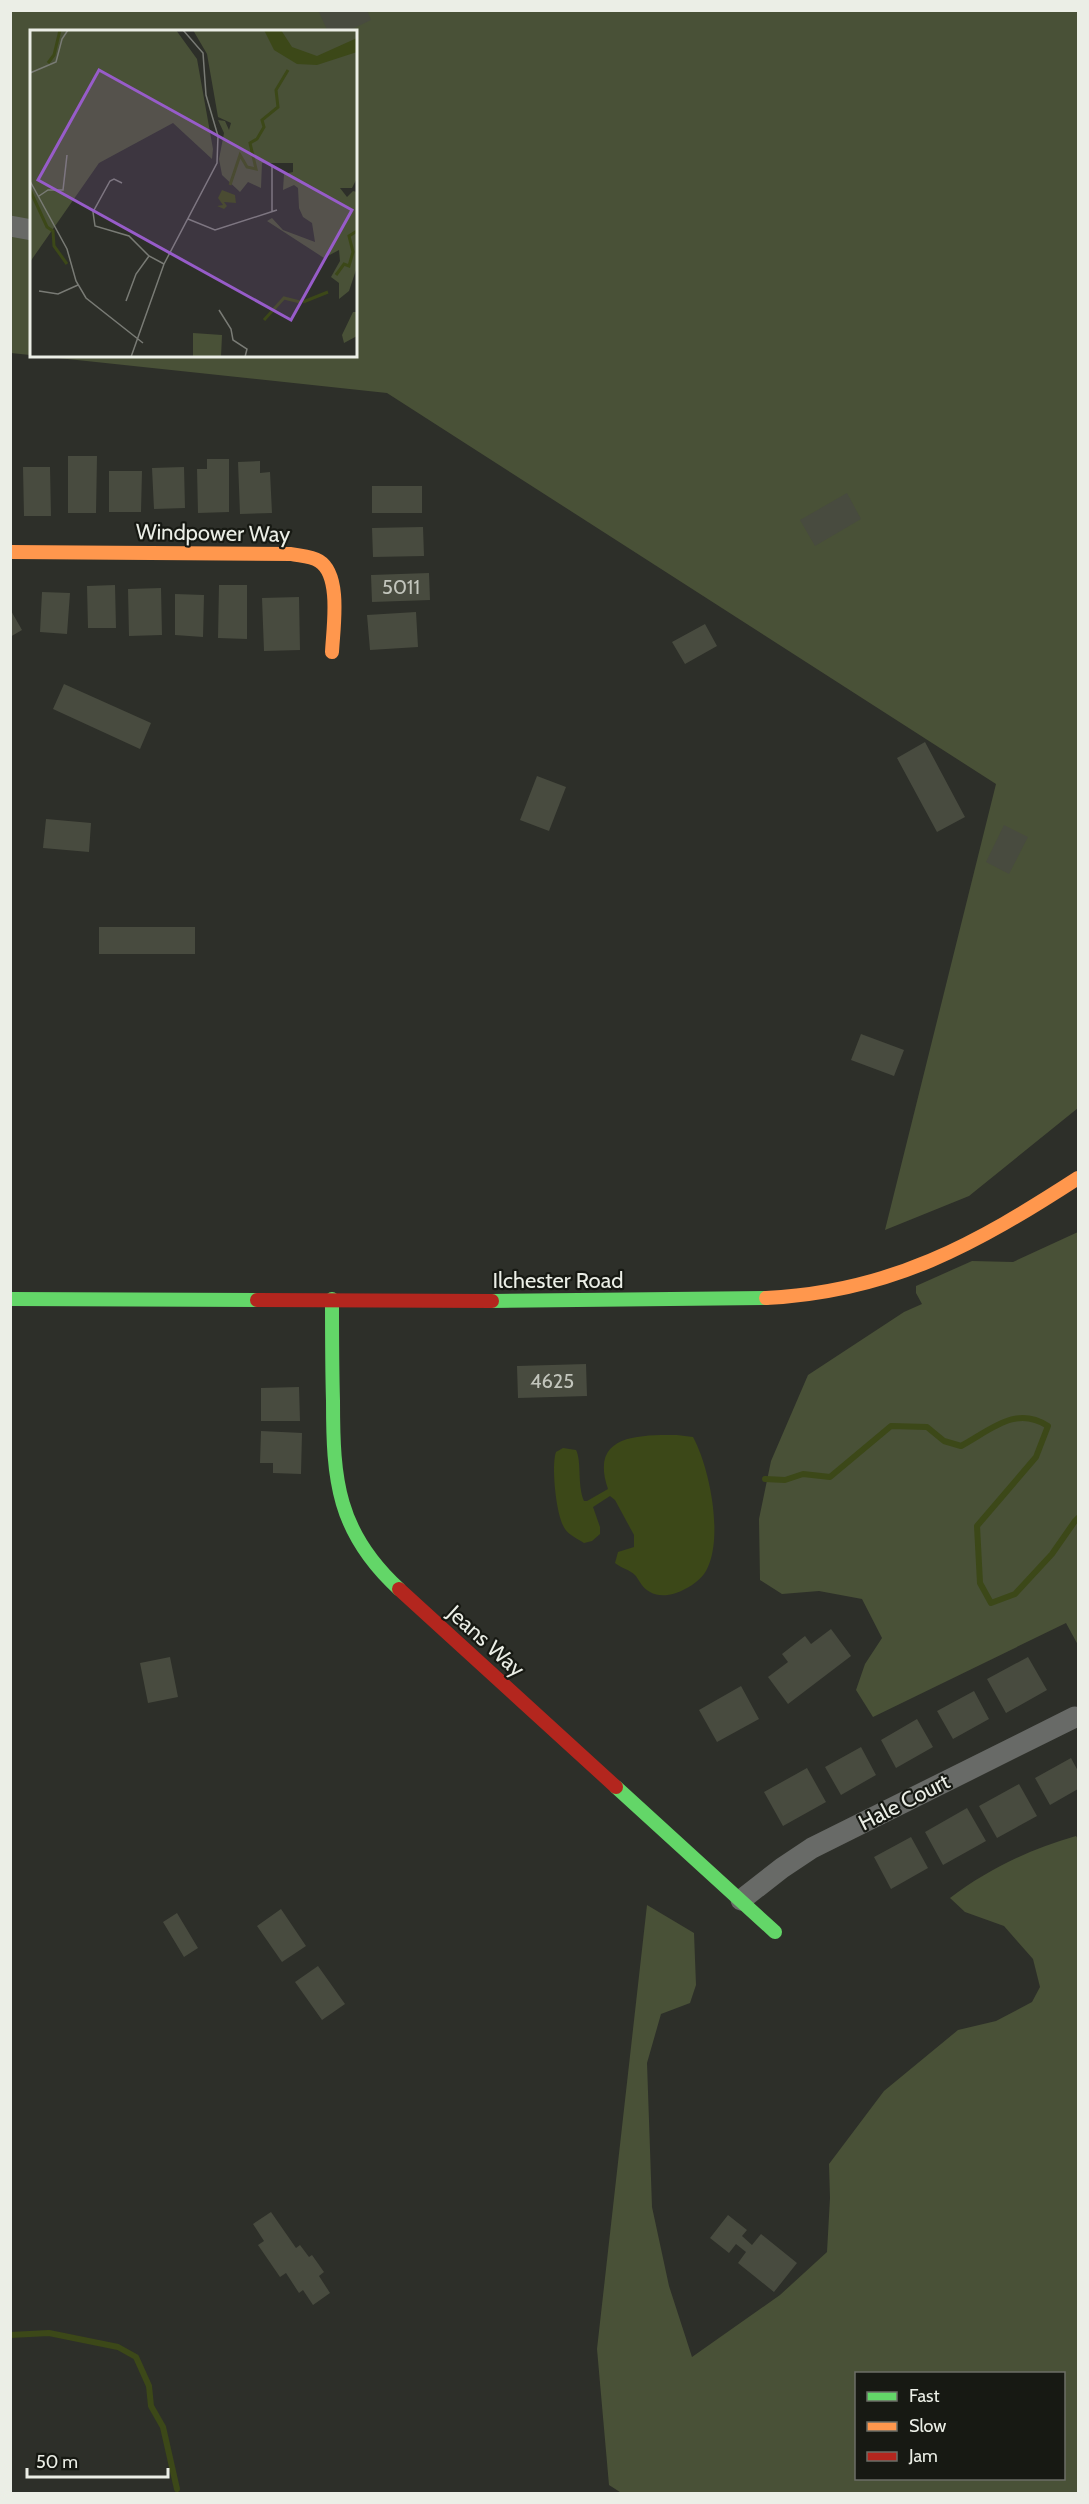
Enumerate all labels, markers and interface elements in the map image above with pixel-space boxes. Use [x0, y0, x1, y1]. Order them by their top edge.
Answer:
inset map [30, 30, 357, 357]
street label: Windpower Way [136, 518, 290, 548]
house number: 5011 [382, 575, 420, 599]
street label: Ilchester Road [493, 1267, 623, 1294]
house number: 4625 [530, 1369, 574, 1393]
street label: Jeans Way [441, 1599, 530, 1683]
street label: Hale Court [854, 1767, 954, 1836]
legend [855, 2372, 1065, 2480]
text: Fast [909, 2385, 940, 2407]
text: Slow [909, 2415, 946, 2437]
scale bar [27, 2441, 168, 2479]
text: Jam [908, 2445, 938, 2467]
text: 50 m [36, 2451, 78, 2473]

